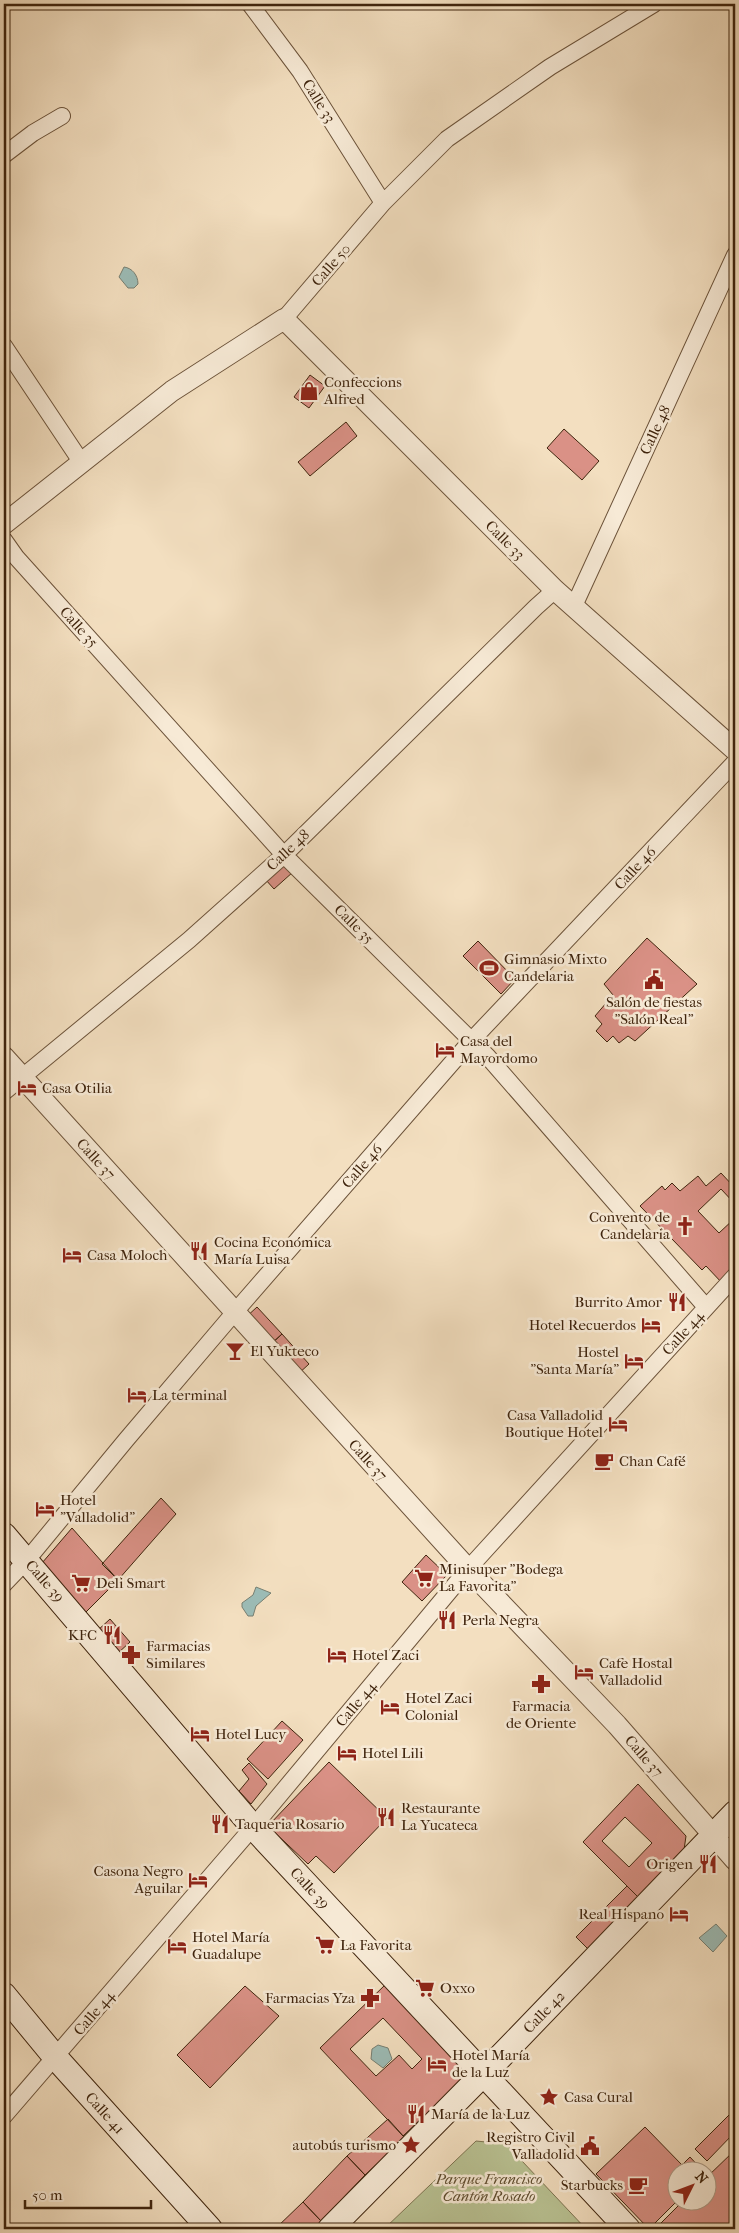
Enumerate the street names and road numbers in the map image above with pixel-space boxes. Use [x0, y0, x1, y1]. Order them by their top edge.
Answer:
street label: Calle 33 [299, 76, 339, 126]
street label: Calle 50 [308, 240, 354, 290]
street label: Calle 48 [636, 403, 674, 457]
street label: Calle 33 [482, 517, 528, 563]
street label: Calle 35 [56, 603, 102, 651]
street label: Calle 48 [263, 826, 313, 874]
street label: Calle 46 [610, 842, 660, 893]
street label: Calle 35 [330, 900, 378, 948]
street label: Calle 37 [73, 1135, 119, 1183]
street label: Calle 46 [338, 1139, 387, 1192]
street label: Calle 44 [658, 1306, 708, 1359]
street label: Calle 37 [345, 1436, 391, 1484]
street label: Calle 39 [22, 1556, 68, 1606]
street label: Calle 44 [332, 1677, 381, 1730]
street label: Calle 37 [621, 1732, 667, 1780]
street label: Calle 39 [286, 1864, 334, 1912]
street label: Calle 44 [70, 1986, 119, 2039]
street label: Calle 42 [519, 1987, 569, 2037]
street label: Calle 41 [82, 2088, 128, 2138]

